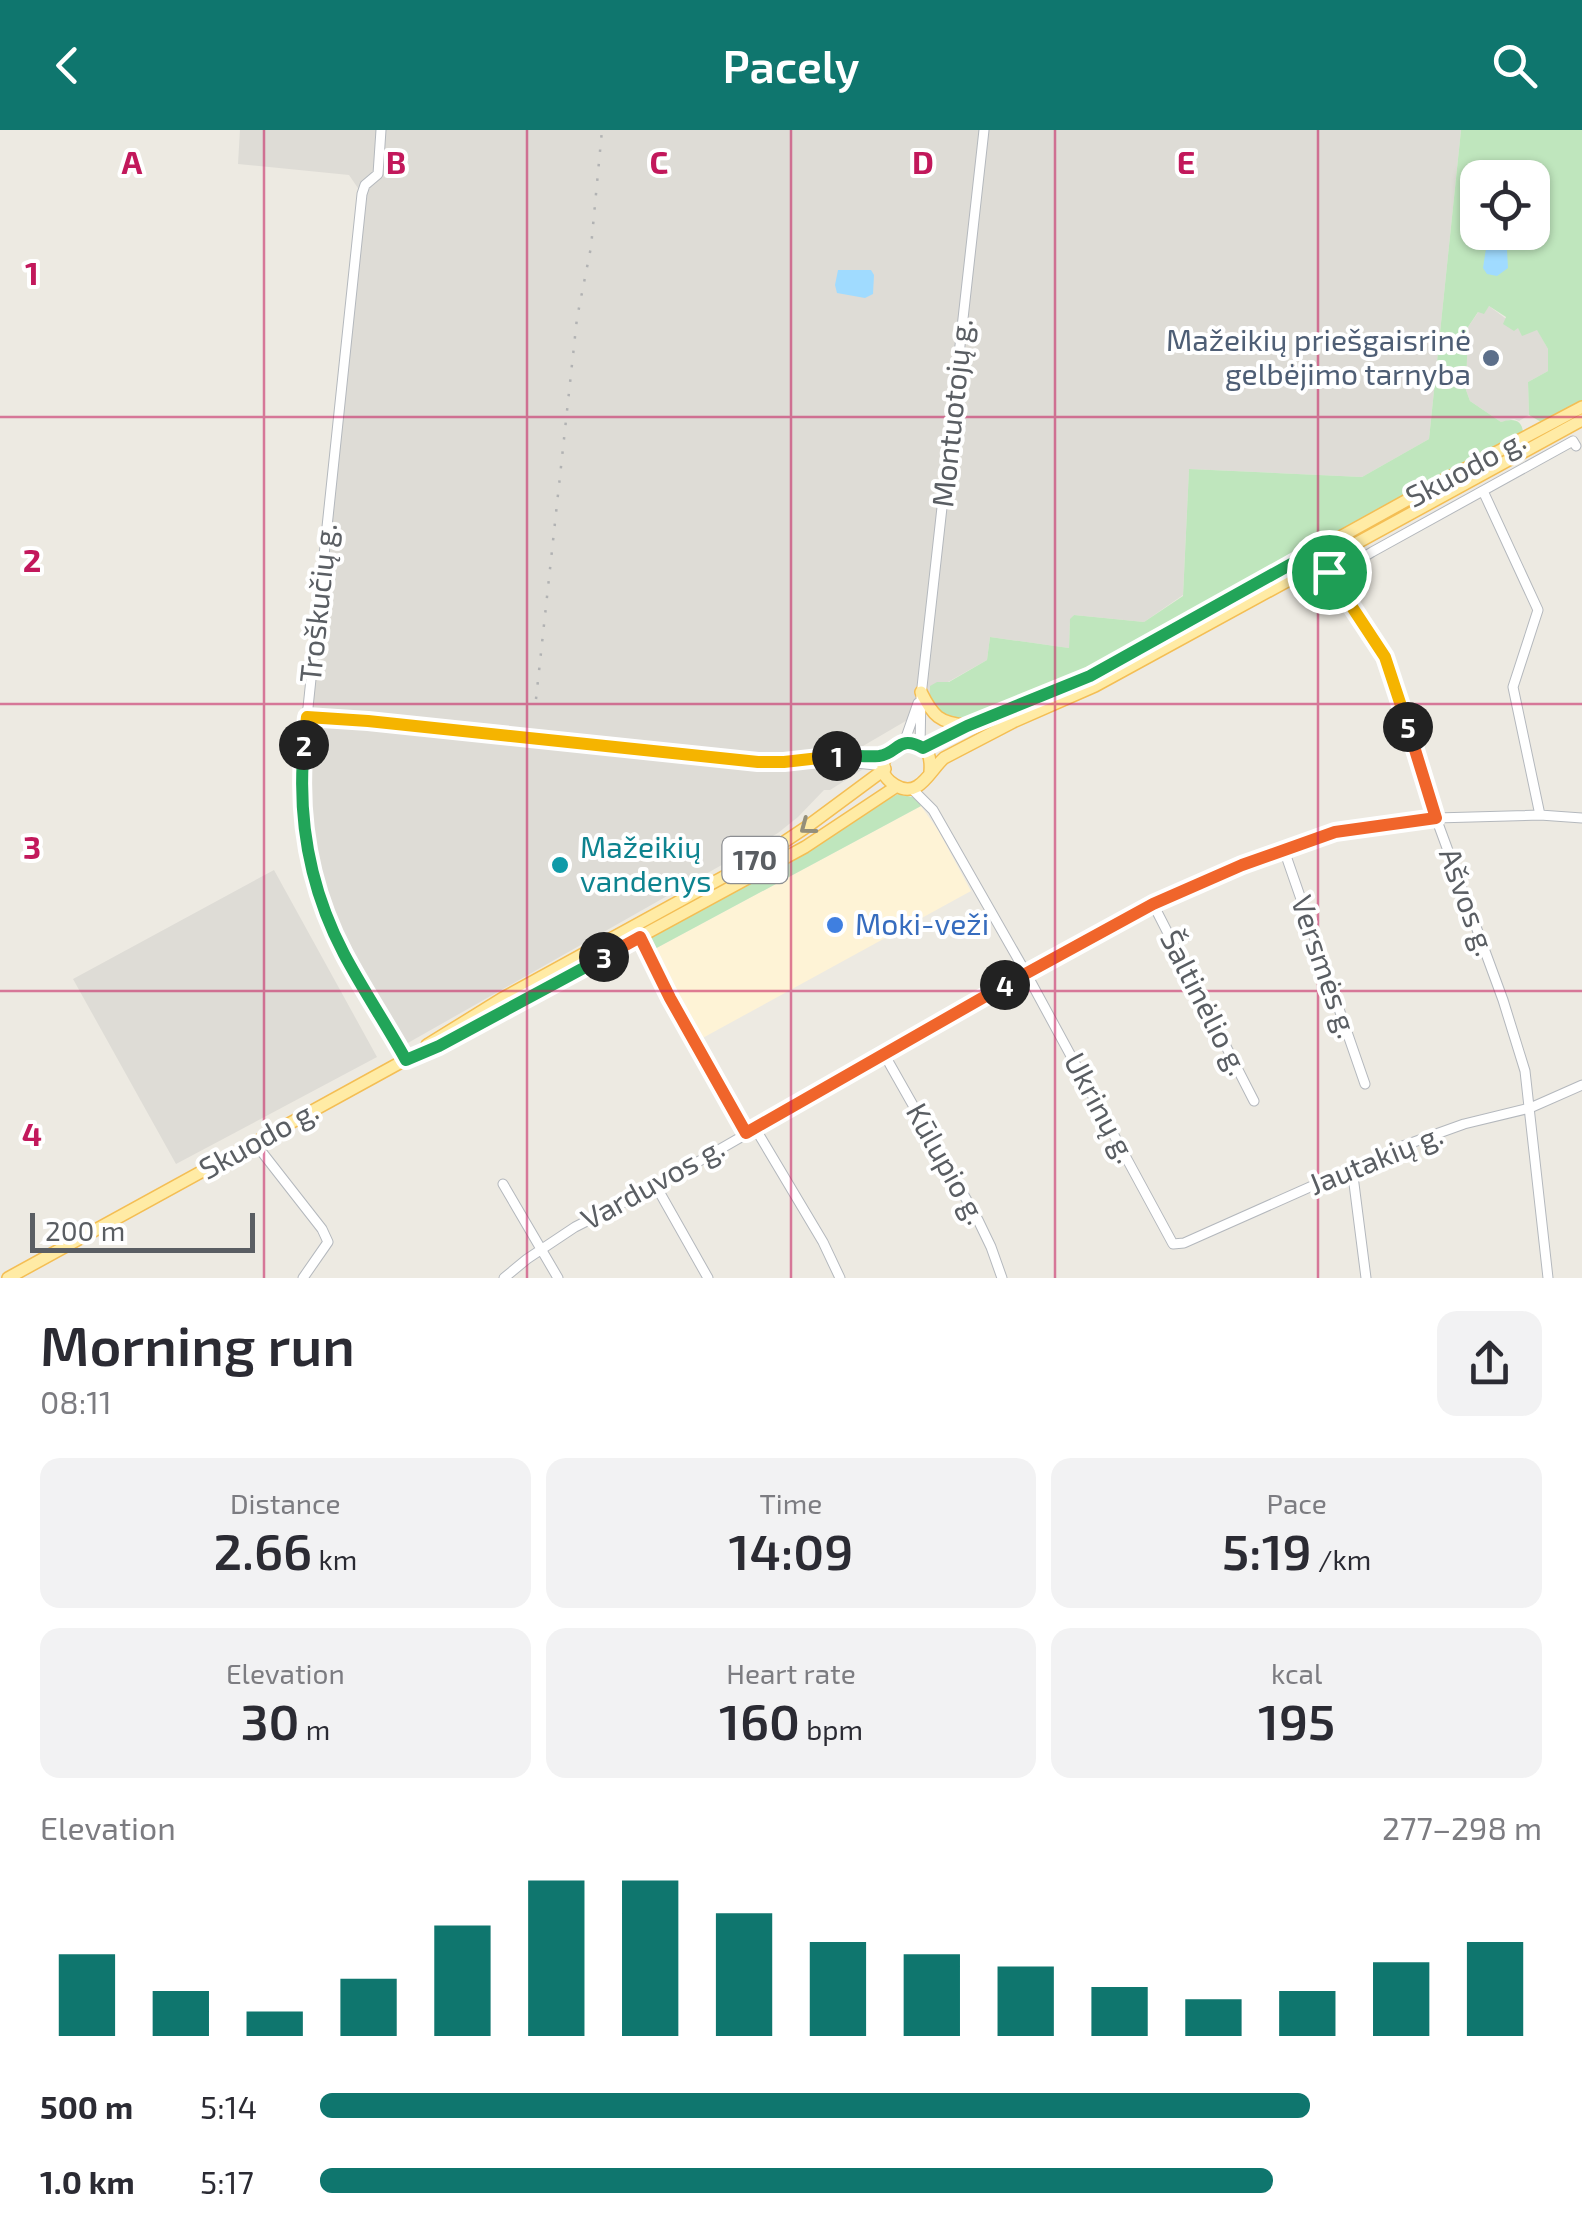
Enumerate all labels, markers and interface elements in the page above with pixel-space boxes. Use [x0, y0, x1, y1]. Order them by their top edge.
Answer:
icon: back [40, 38, 95, 93]
text: Pacely [722, 38, 860, 92]
icon: search [1487, 38, 1542, 93]
text: A [122, 142, 143, 180]
text: B [386, 142, 406, 180]
text: C [650, 142, 668, 180]
text: D [912, 142, 934, 180]
text: E [1177, 142, 1195, 180]
map controls [1460, 160, 1550, 250]
button: locate [1460, 160, 1550, 250]
text: 1 [25, 253, 39, 291]
street label: Montuotojų g. [923, 317, 979, 509]
place label: Mažeikių priešgaisrinė gelbėjimo tarnyba [1166, 321, 1471, 391]
marker: Mažeikių priešgaisrinė gelbėjimo tarnyba [1480, 347, 1502, 369]
street label: Skuodo g. [1399, 421, 1531, 514]
street label: Troškučių g. [291, 521, 343, 684]
pin [1287, 530, 1372, 615]
text: 2 [23, 540, 41, 578]
icon: arrive [1302, 545, 1357, 600]
pin: 5 [1383, 702, 1433, 752]
text: 5 [1400, 710, 1416, 744]
pin: 2 [279, 720, 329, 770]
text: 2 [296, 728, 312, 762]
pin: 1 [812, 731, 862, 781]
text: 1 [831, 739, 843, 773]
one-way arrow [800, 815, 818, 832]
text: 3 [23, 827, 41, 865]
place label: Mažeikių vandenys [580, 828, 712, 898]
road number: 170 [722, 837, 788, 883]
street label: Ašvos g. [1433, 842, 1505, 960]
marker: Mažeikių vandenys [549, 854, 571, 876]
street label: Versmės g. [1285, 890, 1367, 1042]
place label: Moki-veži [855, 905, 989, 941]
marker: Moki-veži [824, 914, 846, 936]
street label: Šaltinėlio g. [1154, 923, 1258, 1081]
pin: 3 [579, 932, 629, 982]
text: 3 [596, 940, 612, 974]
pin: 4 [980, 960, 1030, 1010]
text: 4 [996, 968, 1014, 1002]
street label: Ukrinų g. [1058, 1046, 1146, 1168]
street label: Skuodo g. [192, 1091, 324, 1186]
street label: Kūlupio g. [900, 1096, 996, 1230]
text: 4 [22, 1114, 42, 1152]
street label: Jautakių g. [1303, 1115, 1448, 1201]
street label: Varduvos g. [574, 1128, 730, 1236]
scale bar [30, 1208, 255, 1252]
text: 200 m [45, 1213, 125, 1247]
text: Morning run [40, 1311, 355, 1377]
button: share [1437, 1311, 1542, 1416]
text: 08:11 [40, 1382, 112, 1420]
text: Distance [230, 1486, 341, 1520]
text: Time [760, 1486, 822, 1520]
text: Pace [1267, 1486, 1327, 1520]
text: 2.66 [213, 1520, 312, 1580]
text: 14:09 [729, 1520, 853, 1580]
text: 5:19 [1222, 1520, 1312, 1580]
text: km [312, 1542, 357, 1576]
text: /km [1312, 1542, 1371, 1576]
text: Elevation [226, 1656, 345, 1690]
text: Heart rate [726, 1656, 856, 1690]
text: kcal [1271, 1656, 1322, 1690]
text: 30 [240, 1690, 299, 1750]
text: 160 [719, 1690, 800, 1750]
text: 195 [1258, 1690, 1335, 1750]
text: m [299, 1712, 330, 1746]
text: bpm [800, 1712, 863, 1746]
text: Elevation [40, 1808, 176, 1846]
text: 277–298 m [1382, 1808, 1542, 1846]
text: 500 m [40, 2087, 133, 2125]
text: 5:14 [200, 2087, 257, 2125]
text: 1.0 km [40, 2162, 135, 2200]
text: 5:17 [200, 2162, 254, 2200]

